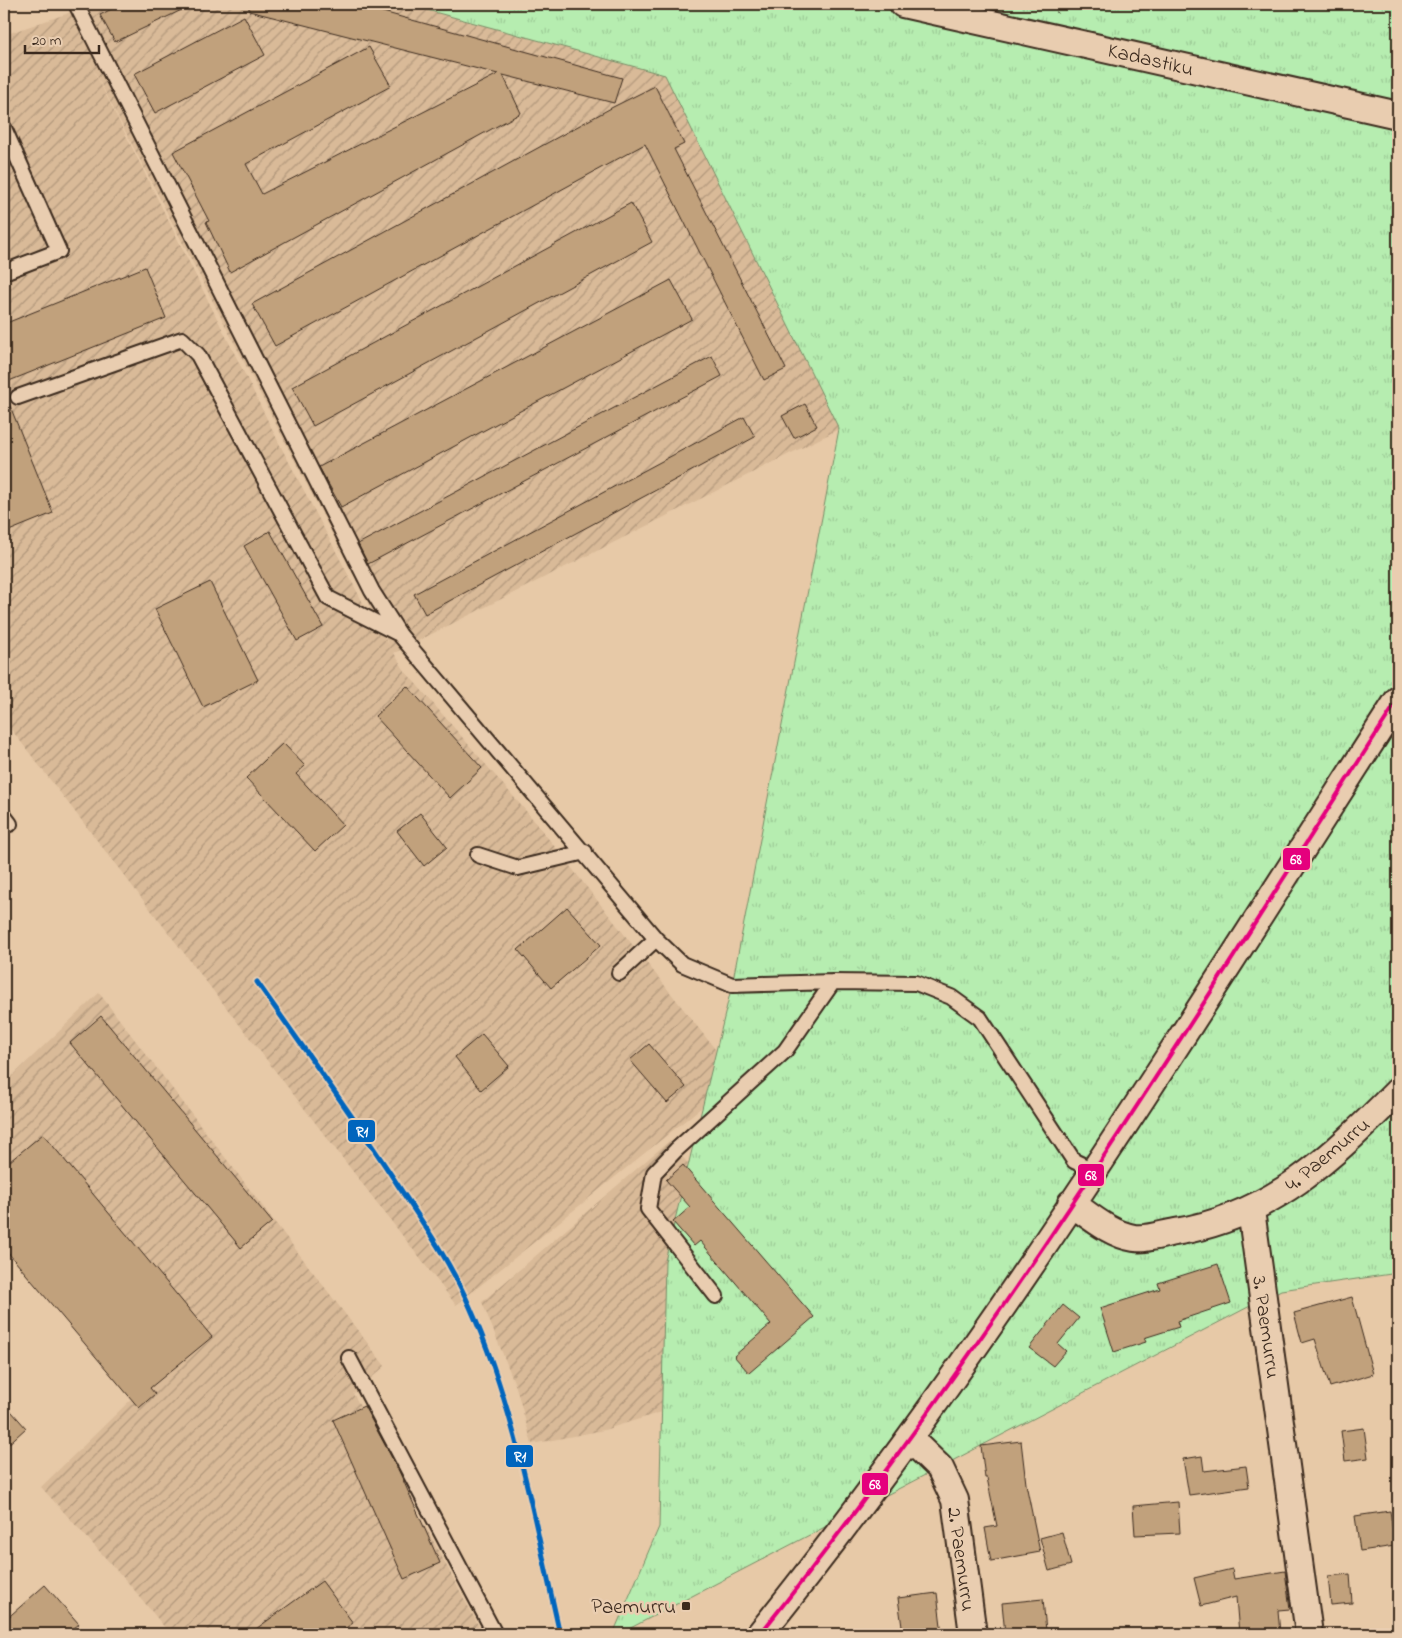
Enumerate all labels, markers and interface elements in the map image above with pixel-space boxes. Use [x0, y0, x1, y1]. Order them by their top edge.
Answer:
scale bar [25, 22, 99, 54]
text: 20 m [32, 30, 62, 52]
street label: Kadastiku [1105, 37, 1197, 85]
line badge: 68 [1282, 847, 1311, 871]
text: 68 [1289, 850, 1302, 871]
street label: 4. Paemurru [1279, 1111, 1377, 1200]
line badge: R1 [347, 1119, 376, 1143]
text: R1 [355, 1122, 369, 1143]
line badge: 68 [1077, 1163, 1105, 1187]
text: 68 [1084, 1166, 1097, 1187]
street label: 3. Paemurru [1243, 1274, 1287, 1380]
line badge: R1 [505, 1444, 534, 1468]
text: R1 [513, 1447, 527, 1468]
line badge: 68 [861, 1472, 889, 1496]
text: 68 [868, 1475, 881, 1496]
street label: 2. Paemurru [938, 1505, 982, 1613]
place label: Paemurru [591, 1593, 676, 1623]
marker: Paemurru [680, 1600, 692, 1612]

